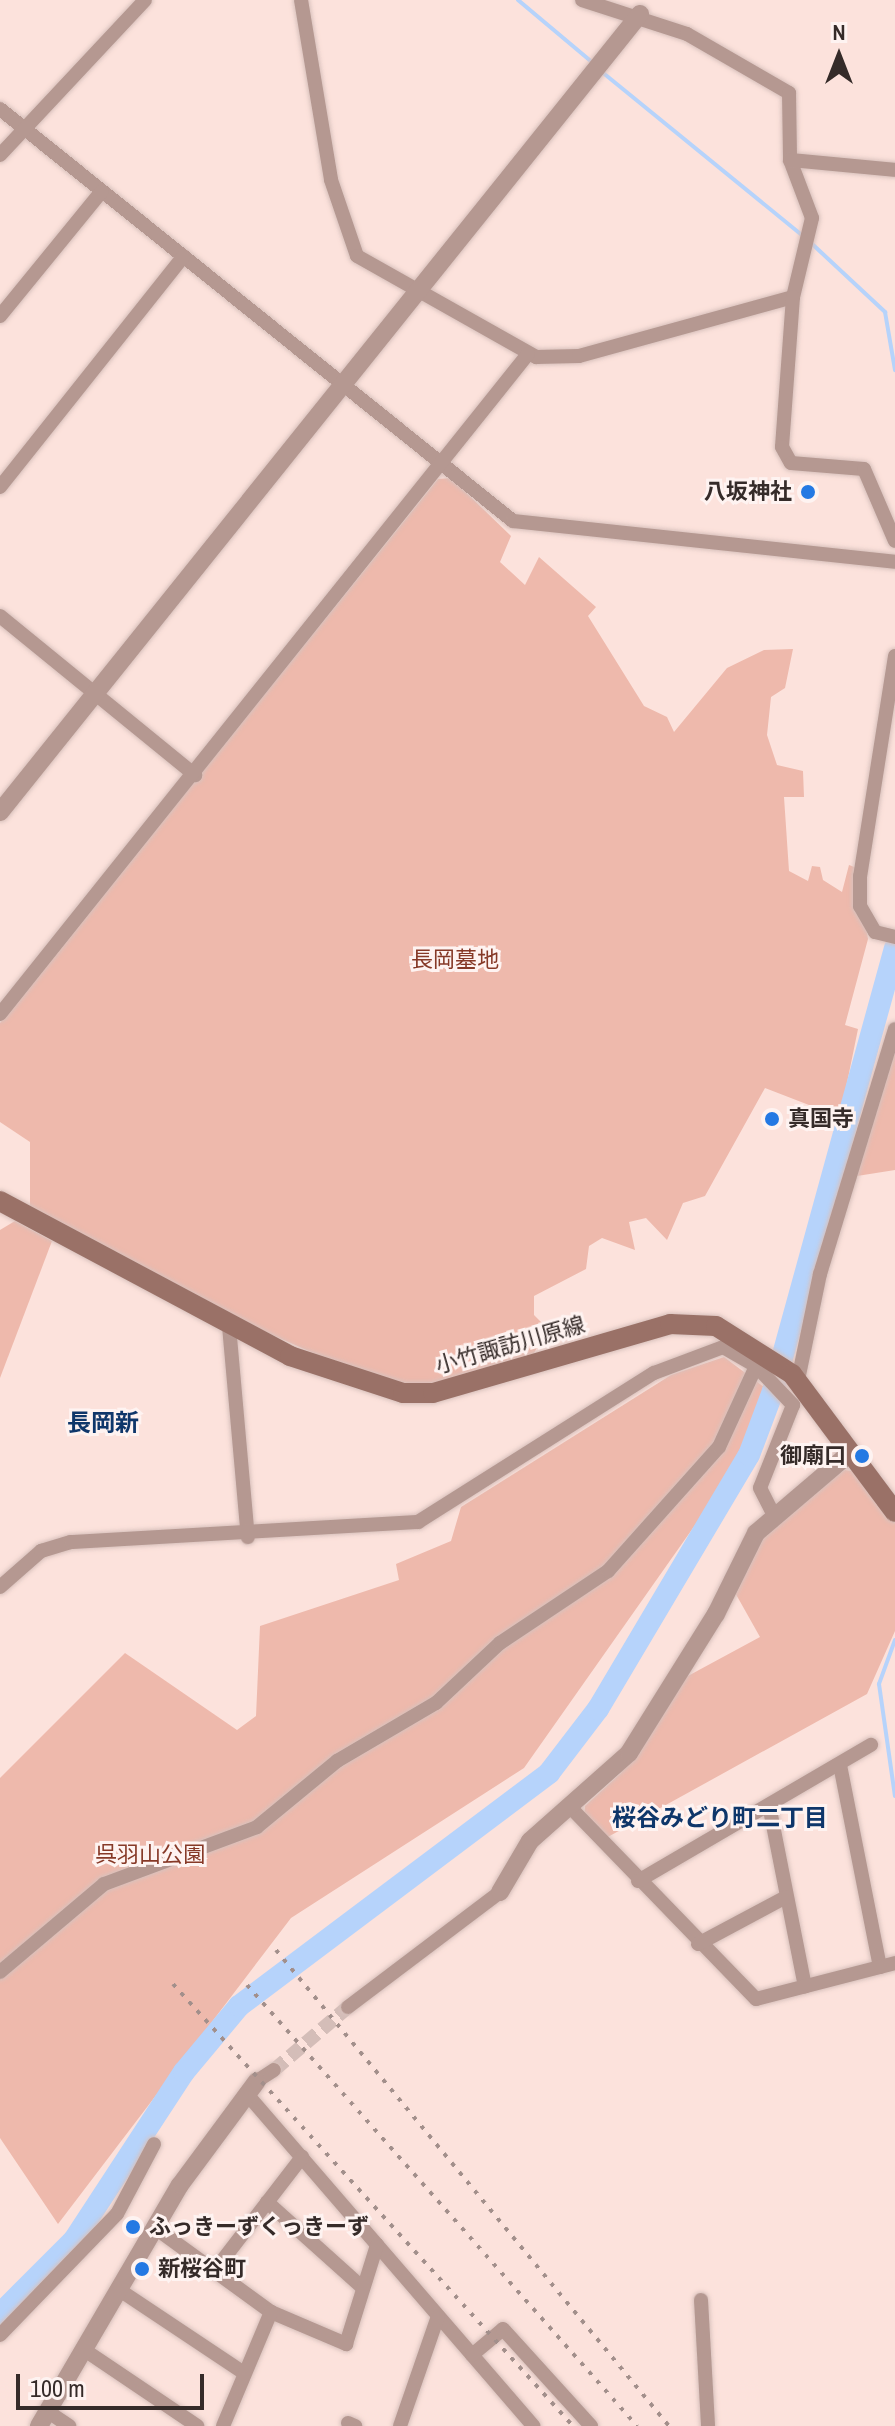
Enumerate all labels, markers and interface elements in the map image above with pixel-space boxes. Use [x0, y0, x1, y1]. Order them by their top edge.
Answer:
north arrow [799, 16, 879, 96]
text: N [832, 17, 846, 47]
place label: 八坂神社 [704, 479, 792, 505]
marker: 八坂神社 [799, 483, 817, 501]
park label: 長岡墓地 [411, 947, 499, 973]
place label: 真国寺 [788, 1106, 854, 1132]
marker: 真国寺 [763, 1110, 781, 1128]
street label: 小竹諏訪川原線 [432, 1311, 588, 1379]
district label: 長岡新 [67, 1409, 139, 1437]
place label: 御廟口 [780, 1443, 846, 1469]
marker: 御廟口 [853, 1447, 871, 1465]
district label: 桜谷みどり町二丁目 [612, 1804, 828, 1832]
park label: 呉羽山公園 [95, 1842, 205, 1868]
place label: ふっきーずくっきーず [149, 2214, 369, 2240]
marker: ふっきーずくっきーず [124, 2218, 142, 2236]
place label: 新桜谷町 [158, 2256, 246, 2282]
marker: 新桜谷町 [133, 2260, 151, 2278]
scale bar [20, 2358, 208, 2408]
text: 100 m [30, 2372, 85, 2404]

